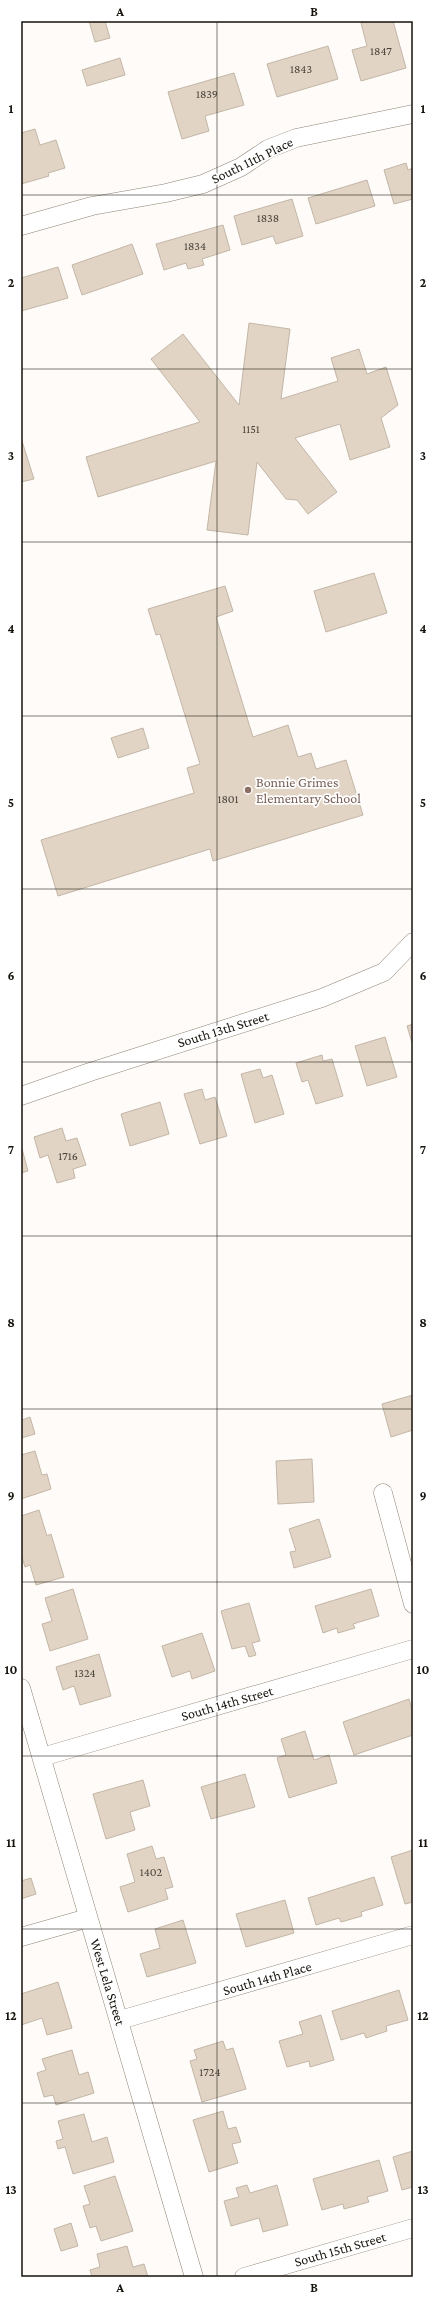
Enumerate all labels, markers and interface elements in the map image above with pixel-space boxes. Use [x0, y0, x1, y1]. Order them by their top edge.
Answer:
text: A [115, 4, 124, 19]
text: B [310, 4, 318, 19]
house number: 1847 [370, 44, 392, 58]
house number: 1843 [290, 62, 312, 76]
house number: 1839 [196, 87, 218, 101]
text: 1 [9, 101, 14, 116]
text: 1 [421, 101, 426, 116]
street label: South 11th Place [209, 133, 295, 187]
house number: 1838 [257, 211, 279, 225]
house number: 1834 [184, 239, 206, 253]
text: 2 [8, 275, 15, 290]
text: 2 [420, 275, 427, 290]
house number: 1151 [242, 422, 260, 436]
text: 3 [8, 448, 14, 463]
text: 3 [420, 448, 426, 463]
text: 4 [7, 621, 15, 636]
text: 4 [419, 621, 427, 636]
place label: Bonnie Grimes Elementary School [256, 774, 361, 806]
marker: Bonnie Grimes Elementary School [243, 785, 253, 795]
house number: 1801 [217, 792, 239, 806]
text: 5 [8, 795, 14, 810]
text: 5 [420, 795, 426, 810]
text: 6 [7, 968, 15, 983]
text: 6 [419, 968, 427, 983]
street label: South 13th Street [175, 1007, 271, 1050]
text: 7 [8, 1142, 14, 1157]
text: 7 [420, 1142, 426, 1157]
house number: 1716 [58, 1149, 78, 1163]
text: 8 [7, 1315, 15, 1330]
text: 8 [419, 1315, 427, 1330]
text: 9 [7, 1488, 15, 1503]
text: 9 [419, 1488, 427, 1503]
text: 10 [5, 1662, 17, 1677]
text: 10 [417, 1662, 429, 1677]
house number: 1324 [74, 1666, 96, 1680]
street label: South 14th Street [179, 1682, 275, 1724]
text: 11 [6, 1835, 16, 1850]
text: 11 [418, 1835, 428, 1850]
house number: 1402 [140, 1865, 163, 1879]
street label: West Lela Street [87, 1937, 129, 2028]
street label: South 14th Place [221, 1958, 313, 1998]
text: 12 [5, 2008, 17, 2023]
text: 12 [417, 2008, 429, 2023]
house number: 1724 [199, 2065, 221, 2079]
text: 13 [5, 2182, 17, 2197]
text: 13 [417, 2182, 429, 2197]
street label: South 15th Street [292, 2228, 388, 2270]
text: A [115, 2280, 124, 2295]
text: B [310, 2280, 318, 2295]

